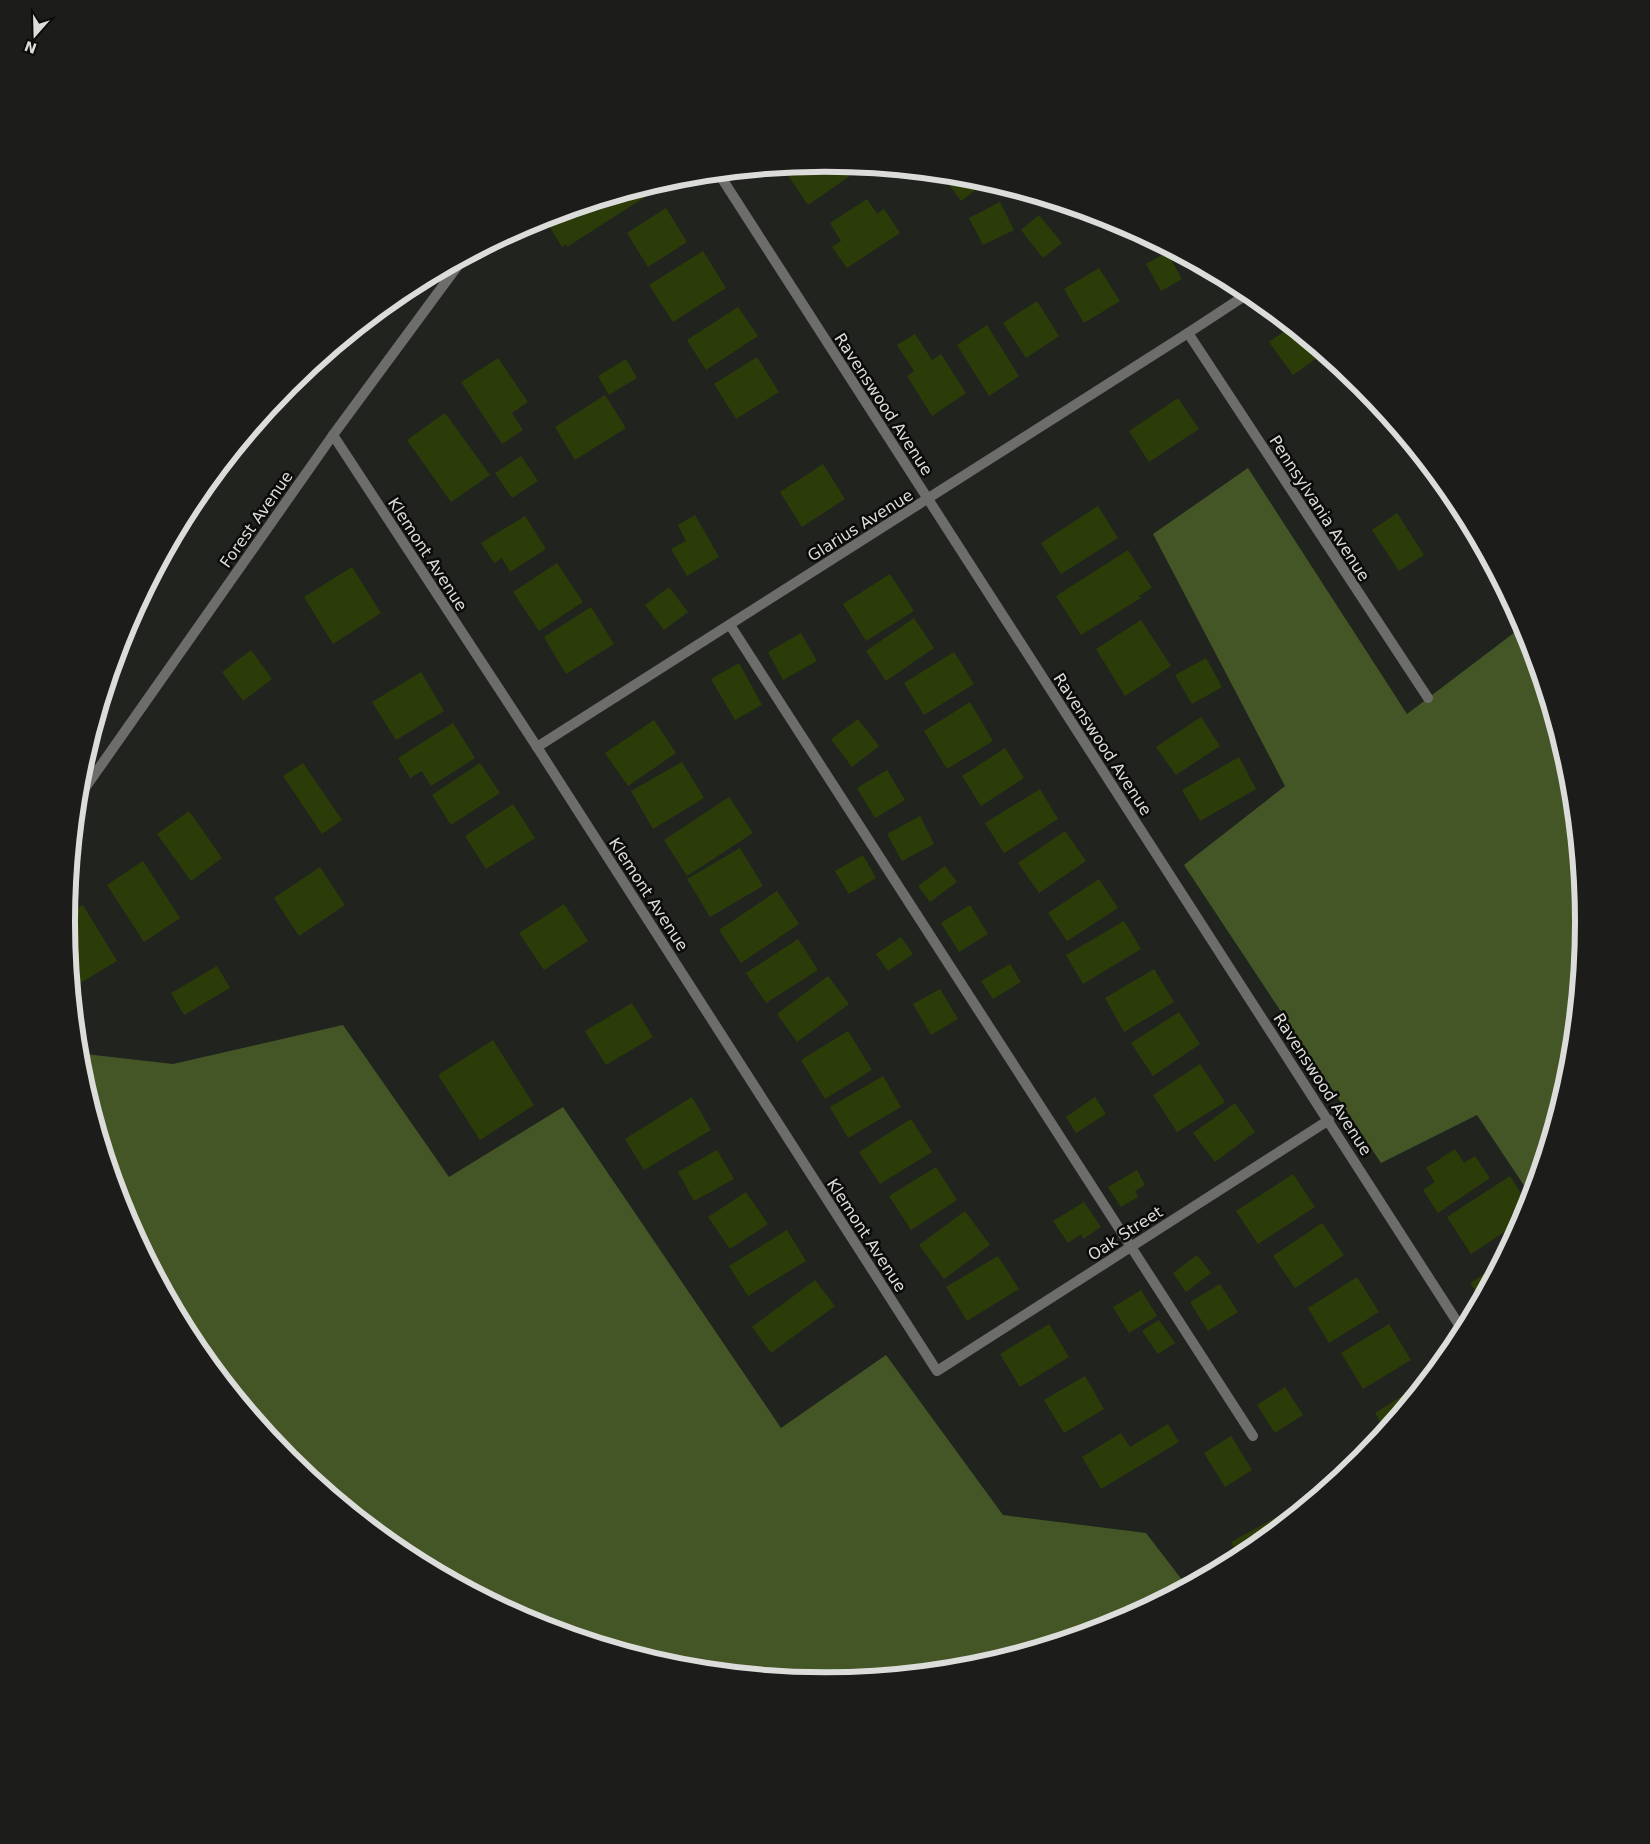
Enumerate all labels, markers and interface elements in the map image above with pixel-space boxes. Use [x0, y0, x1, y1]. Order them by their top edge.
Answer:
north arrow [10, 10, 60, 60]
text: N [22, 38, 39, 57]
street label: Ravenswood Avenue [830, 330, 937, 479]
street label: Pennsylvania Avenue [1265, 432, 1374, 585]
street label: Forest Avenue [216, 467, 297, 571]
street label: Glarius Avenue [804, 485, 916, 565]
street label: Klemont Avenue [384, 494, 471, 614]
street label: Ravenswood Avenue [1049, 670, 1156, 819]
street label: Klemont Avenue [605, 834, 692, 954]
street label: Ravenswood Avenue [1269, 1010, 1376, 1159]
street label: Klemont Avenue [823, 1175, 910, 1295]
street label: Oak Street [1084, 1202, 1166, 1265]

